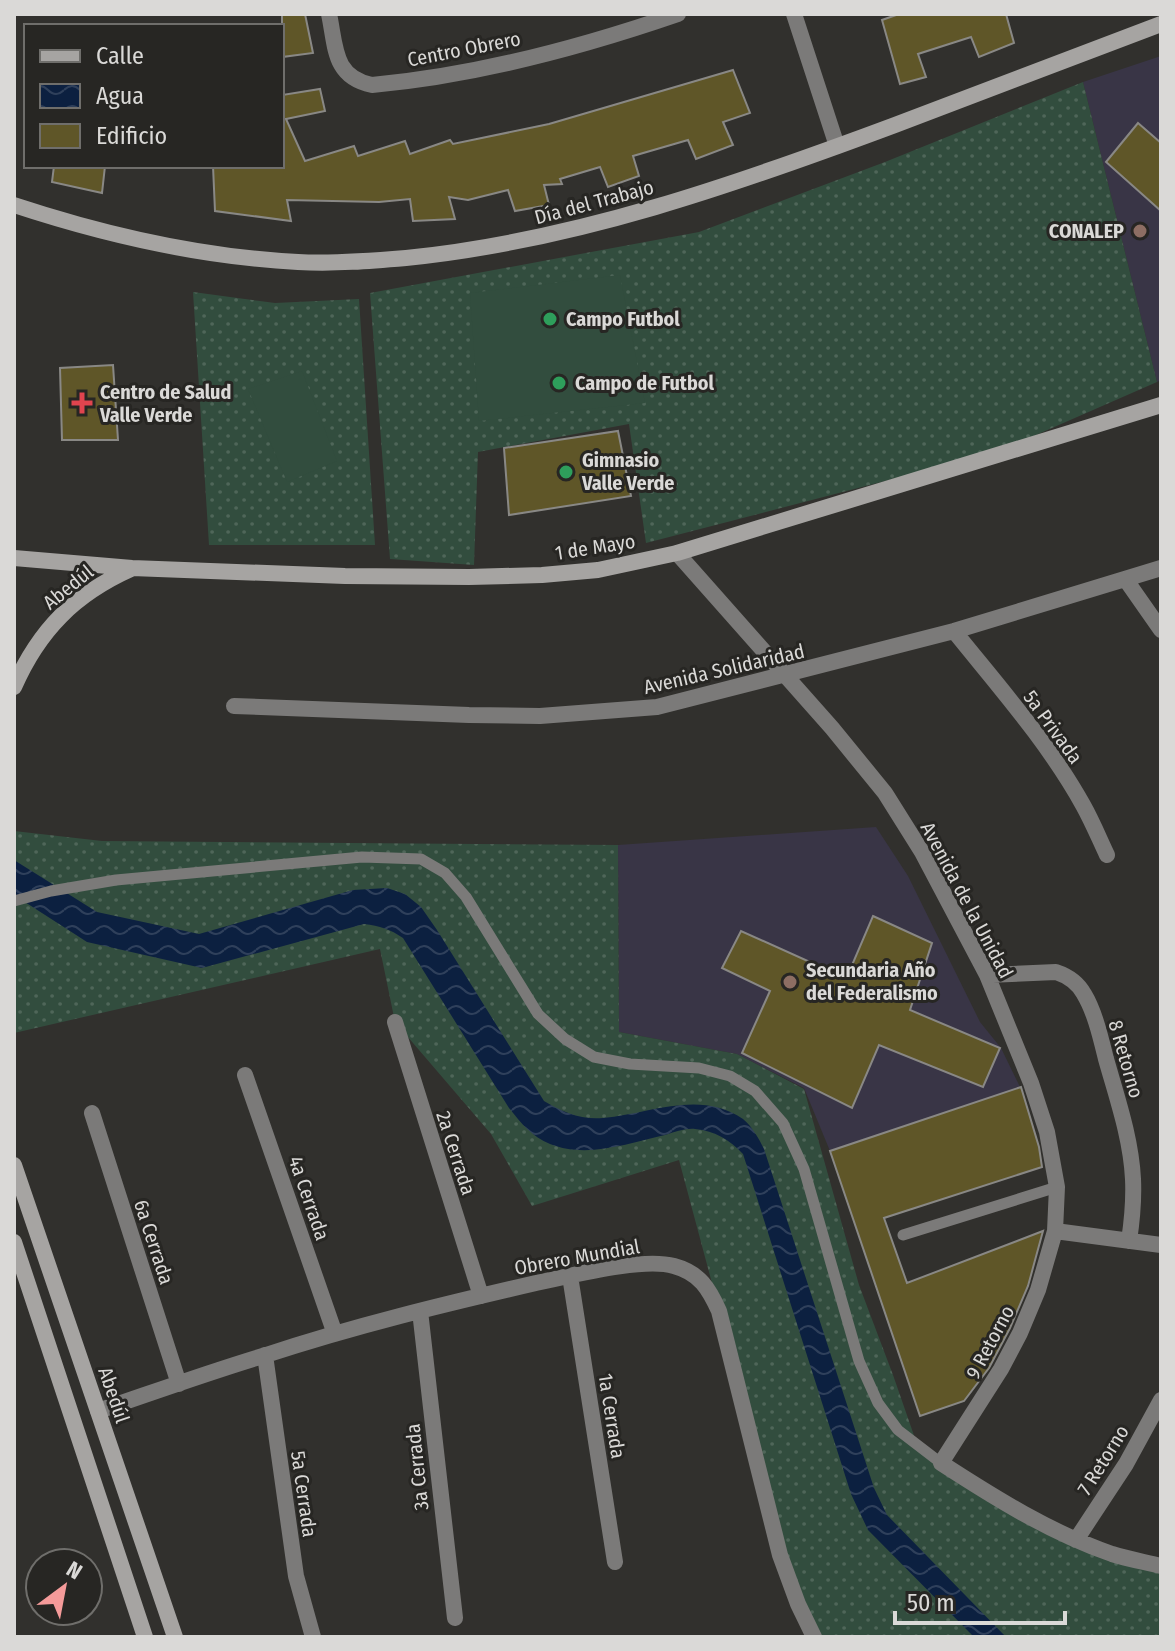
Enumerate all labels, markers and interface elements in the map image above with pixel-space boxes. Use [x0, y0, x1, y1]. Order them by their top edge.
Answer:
legend [24, 24, 284, 168]
street label: Centro Obrero [405, 26, 523, 72]
text: Calle [96, 42, 144, 70]
text: Agua [96, 82, 144, 110]
text: Edificio [96, 122, 167, 150]
street label: Día del Trabajo [532, 175, 656, 229]
place label: CONALEP [1049, 219, 1124, 243]
marker: CONALEP [1131, 222, 1149, 240]
place label: Campo Futbol [566, 307, 680, 331]
marker: Campo Futbol [541, 310, 559, 328]
place label: Campo de Futbol [575, 371, 714, 395]
marker: Campo de Futbol [550, 374, 568, 392]
place label: Centro de Salud Valle Verde [99, 380, 231, 427]
marker: Centro de Salud Valle Verde [71, 392, 93, 414]
place label: Gimnasio Valle Verde [581, 448, 675, 495]
marker: Gimnasio Valle Verde [557, 463, 575, 481]
street label: 1 de Mayo [553, 529, 637, 565]
street label: Abedúl [38, 560, 98, 614]
street label: Avenida Solidaridad [641, 639, 807, 699]
street label: 5a Privada [1018, 686, 1088, 768]
street label: Avenida de la Unidad [916, 818, 1018, 982]
place label: Secundaria Año del Federalismo [806, 958, 938, 1005]
marker: Secundaria Año del Federalismo [781, 973, 799, 991]
street label: 8 Retorno [1103, 1017, 1149, 1101]
street label: 2a Cerrada [431, 1108, 481, 1198]
street label: 4a Cerrada [283, 1153, 335, 1243]
street label: 6a Cerrada [129, 1197, 179, 1287]
street label: Obrero Mundial [512, 1234, 642, 1280]
street label: 9 Retorno [961, 1301, 1019, 1383]
street label: Abedúl [93, 1364, 135, 1426]
street label: 1a Cerrada [593, 1372, 631, 1460]
street label: 7 Retorno [1072, 1421, 1134, 1499]
street label: 3a Cerrada [401, 1423, 433, 1511]
street label: 5a Cerrada [286, 1449, 322, 1539]
north arrow [24, 1547, 104, 1627]
text: N [62, 1556, 87, 1585]
scale bar [895, 1575, 1065, 1625]
text: 50 m [907, 1589, 955, 1617]

